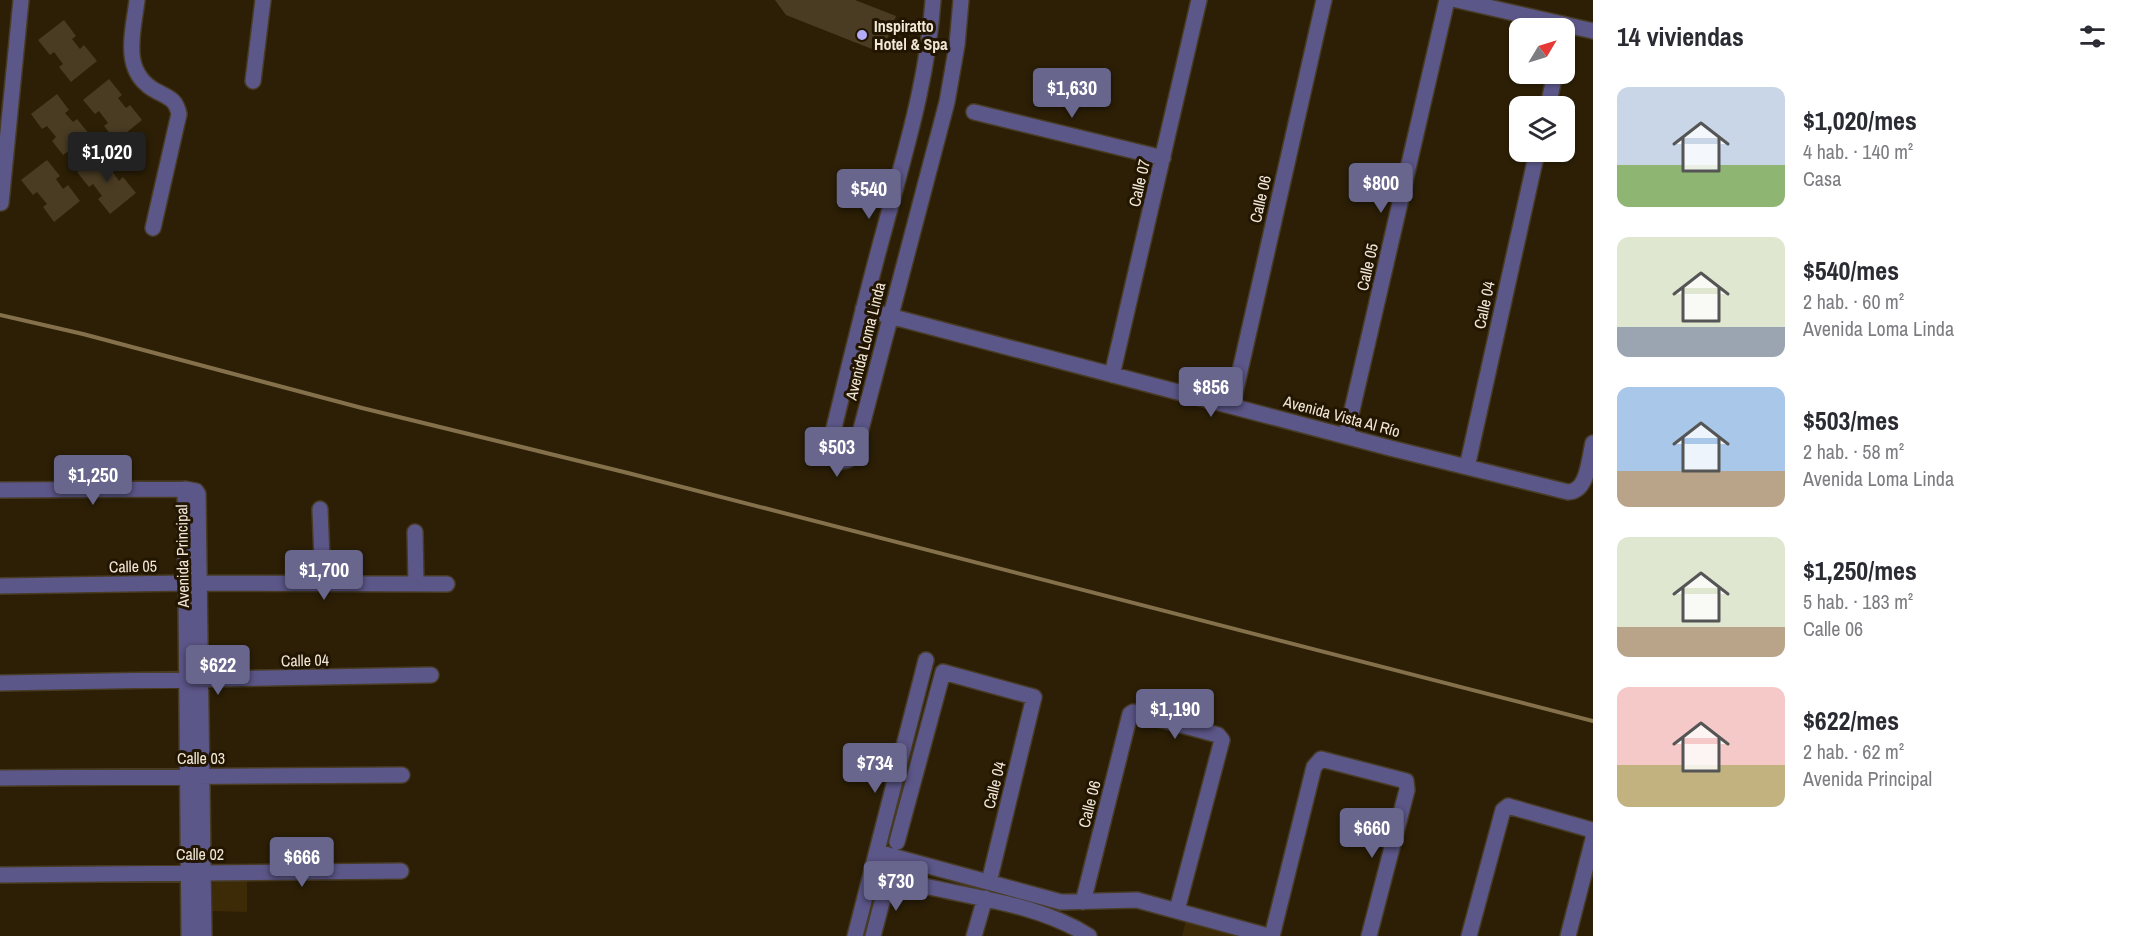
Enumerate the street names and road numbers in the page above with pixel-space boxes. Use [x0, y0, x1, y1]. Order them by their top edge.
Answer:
street label: Calle 07 [1123, 157, 1155, 209]
street label: Calle 06 [1244, 173, 1276, 225]
street label: Calle 05 [1351, 241, 1383, 293]
street label: Avenida Loma Linda [839, 279, 890, 403]
street label: Calle 04 [1468, 279, 1500, 331]
street label: Avenida Vista Al Río [1280, 390, 1403, 442]
street label: Avenida Principal [170, 504, 194, 609]
street label: Calle 05 [109, 555, 157, 577]
street label: Calle 04 [281, 649, 329, 671]
street label: Calle 03 [177, 747, 225, 769]
street label: Calle 04 [978, 759, 1010, 811]
street label: Calle 06 [1073, 778, 1105, 830]
street label: Calle 02 [176, 843, 224, 865]

